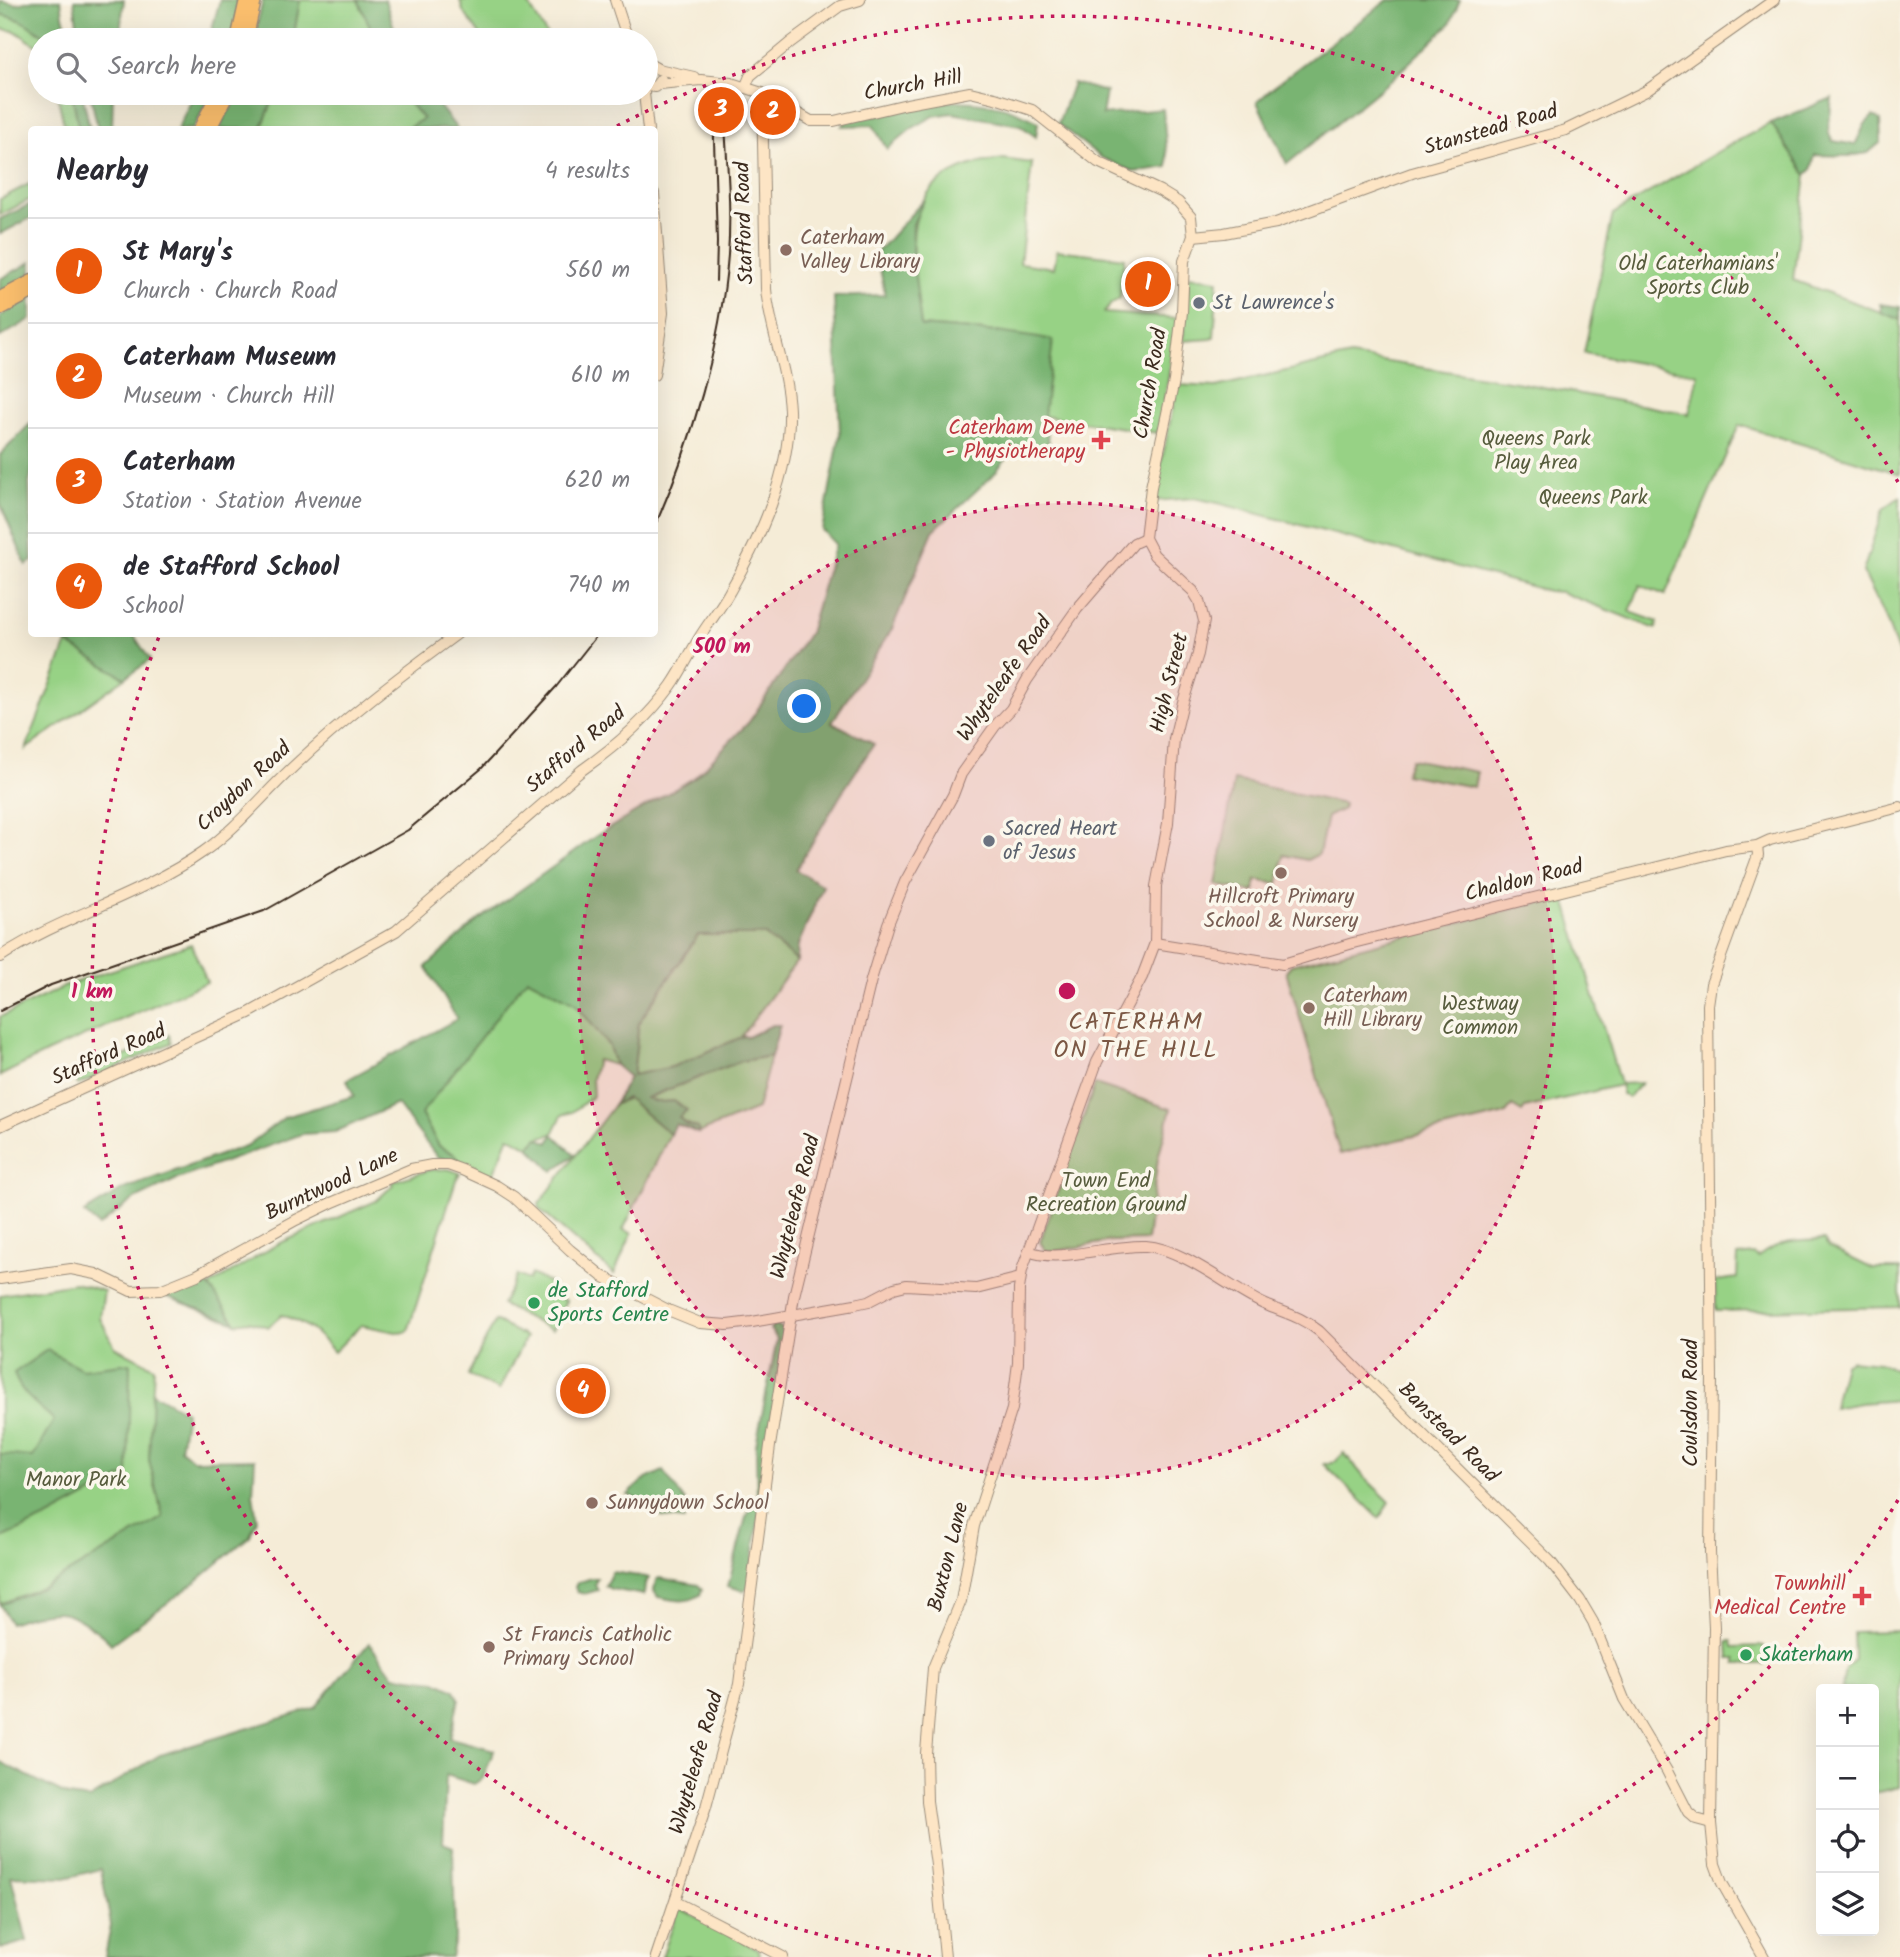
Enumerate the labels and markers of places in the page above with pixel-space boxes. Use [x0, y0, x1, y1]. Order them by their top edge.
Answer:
pin: 3 [698, 84, 744, 136]
pin: 2 [750, 86, 796, 138]
place label: Caterham Valley Library [800, 222, 920, 279]
marker: Caterham Valley Library [778, 242, 794, 258]
pin: 1 [1125, 258, 1171, 310]
place label: St Lawrence's [1213, 287, 1335, 320]
marker: St Lawrence's [1191, 295, 1207, 311]
place label: Caterham Dene - Physiotherapy [945, 412, 1086, 469]
marker: Caterham Dene - Physiotherapy [1091, 430, 1111, 450]
place label: Sacred Heart of Jesus [1003, 813, 1118, 870]
marker: Sacred Heart of Jesus [981, 833, 997, 849]
marker: Hillcroft Primary School & Nursery [1273, 865, 1289, 881]
place label: Hillcroft Primary School & Nursery [1204, 881, 1358, 938]
centre of rings [1055, 979, 1079, 1003]
place label: Caterham Hill Library [1323, 980, 1422, 1037]
marker: Caterham Hill Library [1301, 1000, 1317, 1016]
place label: de Stafford Sports Centre [548, 1275, 669, 1332]
marker: de Stafford Sports Centre [526, 1295, 542, 1311]
pin: 4 [560, 1365, 606, 1417]
place label: Sunnydown School [606, 1487, 769, 1520]
marker: Sunnydown School [584, 1495, 600, 1511]
place label: Townhill Medical Centre [1714, 1568, 1847, 1625]
marker: Townhill Medical Centre [1852, 1586, 1872, 1606]
place label: St Francis Catholic Primary School [503, 1619, 672, 1676]
marker: St Francis Catholic Primary School [481, 1639, 497, 1655]
place label: Skaterham [1760, 1639, 1853, 1672]
marker: Skaterham [1738, 1647, 1754, 1663]

